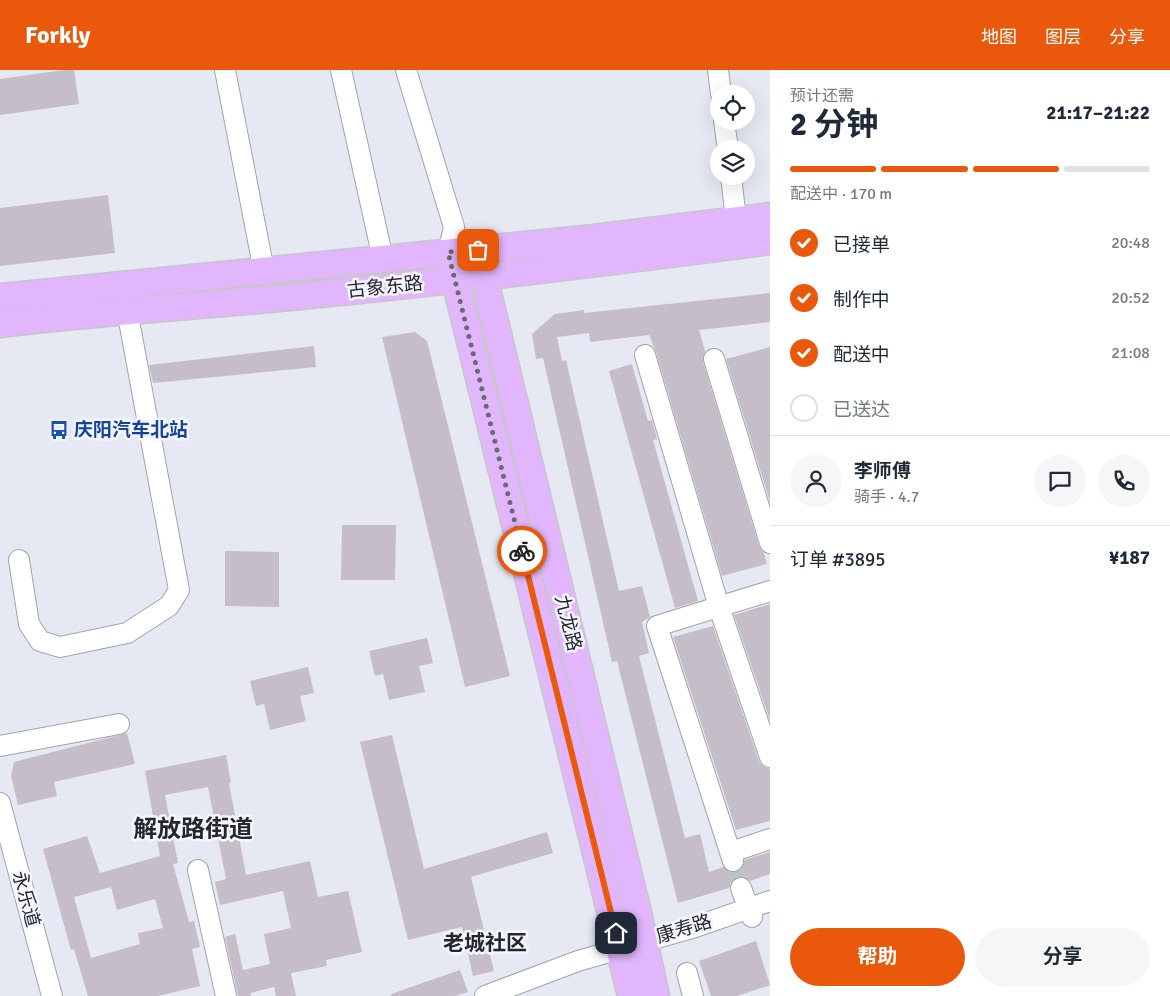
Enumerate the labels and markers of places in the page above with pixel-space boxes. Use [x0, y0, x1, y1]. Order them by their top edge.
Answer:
pin [457, 229, 499, 271]
place label: 庆阳汽车北站 [74, 418, 188, 442]
bus stop icon: 庆阳汽车北站 [48, 419, 70, 441]
pin [595, 912, 637, 954]

